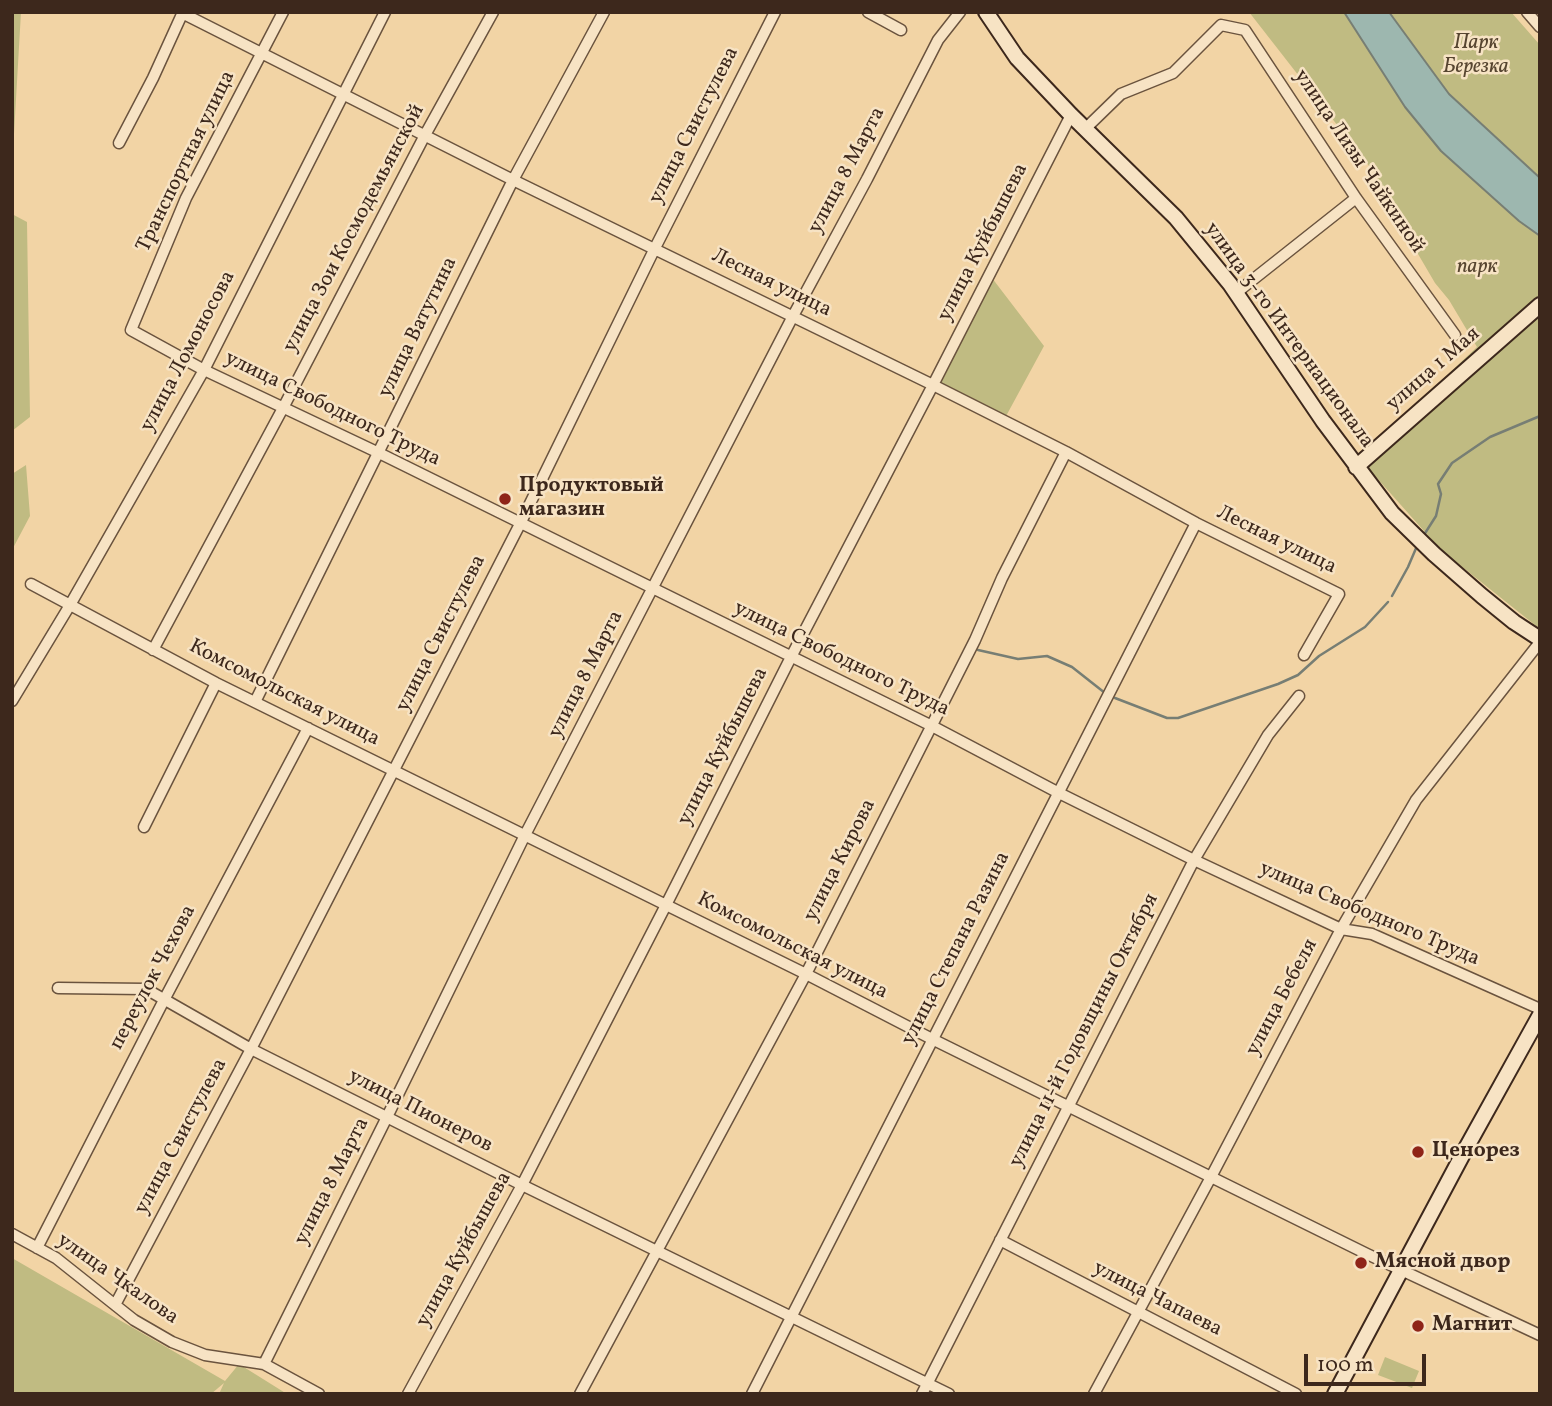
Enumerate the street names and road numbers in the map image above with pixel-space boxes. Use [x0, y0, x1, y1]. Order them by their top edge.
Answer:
street label: улица Свистулева [644, 43, 746, 209]
street label: улица Лизы Чайкиной [1287, 65, 1429, 259]
street label: Транспортная улица [132, 67, 242, 257]
street label: улица Зои Космодемьянской [279, 101, 431, 357]
street label: улица 8 Марта [804, 103, 892, 239]
street label: улица Куйбышева [933, 160, 1035, 326]
street label: улица 3-го Интернационала [1198, 218, 1378, 454]
street label: Лесная улица [707, 244, 835, 324]
street label: улица Ватутина [374, 253, 464, 403]
street label: улица Ломоносова [136, 267, 242, 437]
street label: улица 1 Мая [1382, 322, 1486, 418]
street label: улица Свободного Труда [220, 347, 444, 473]
street label: Лесная улица [1212, 501, 1340, 581]
street label: улица Свистулева [391, 551, 493, 717]
street label: улица Свободного Труда [729, 597, 953, 723]
street label: улица 8 Марта [544, 607, 630, 743]
street label: Комсомольская улица [184, 635, 384, 753]
street label: улица Куйбышева [673, 664, 775, 830]
street label: улица Кирова [799, 796, 883, 926]
street label: улица Степана Разина [897, 848, 1017, 1050]
street label: улица Свободного Труда [1255, 857, 1483, 973]
street label: Комсомольская улица [692, 888, 892, 1006]
street label: улица 11-й Годовщины Октября [1005, 890, 1165, 1172]
street label: переулок Чехова [105, 901, 203, 1055]
street label: улица Бебеля [1242, 935, 1324, 1061]
street label: улица Свистулева [130, 1055, 234, 1219]
street label: улица Пионеров [344, 1065, 496, 1159]
street label: улица 8 Марта [290, 1114, 376, 1250]
street label: улица Куйбышева [412, 1168, 518, 1332]
street label: улица Чкалова [51, 1229, 183, 1331]
street label: улица Чапаева [1088, 1257, 1226, 1343]

